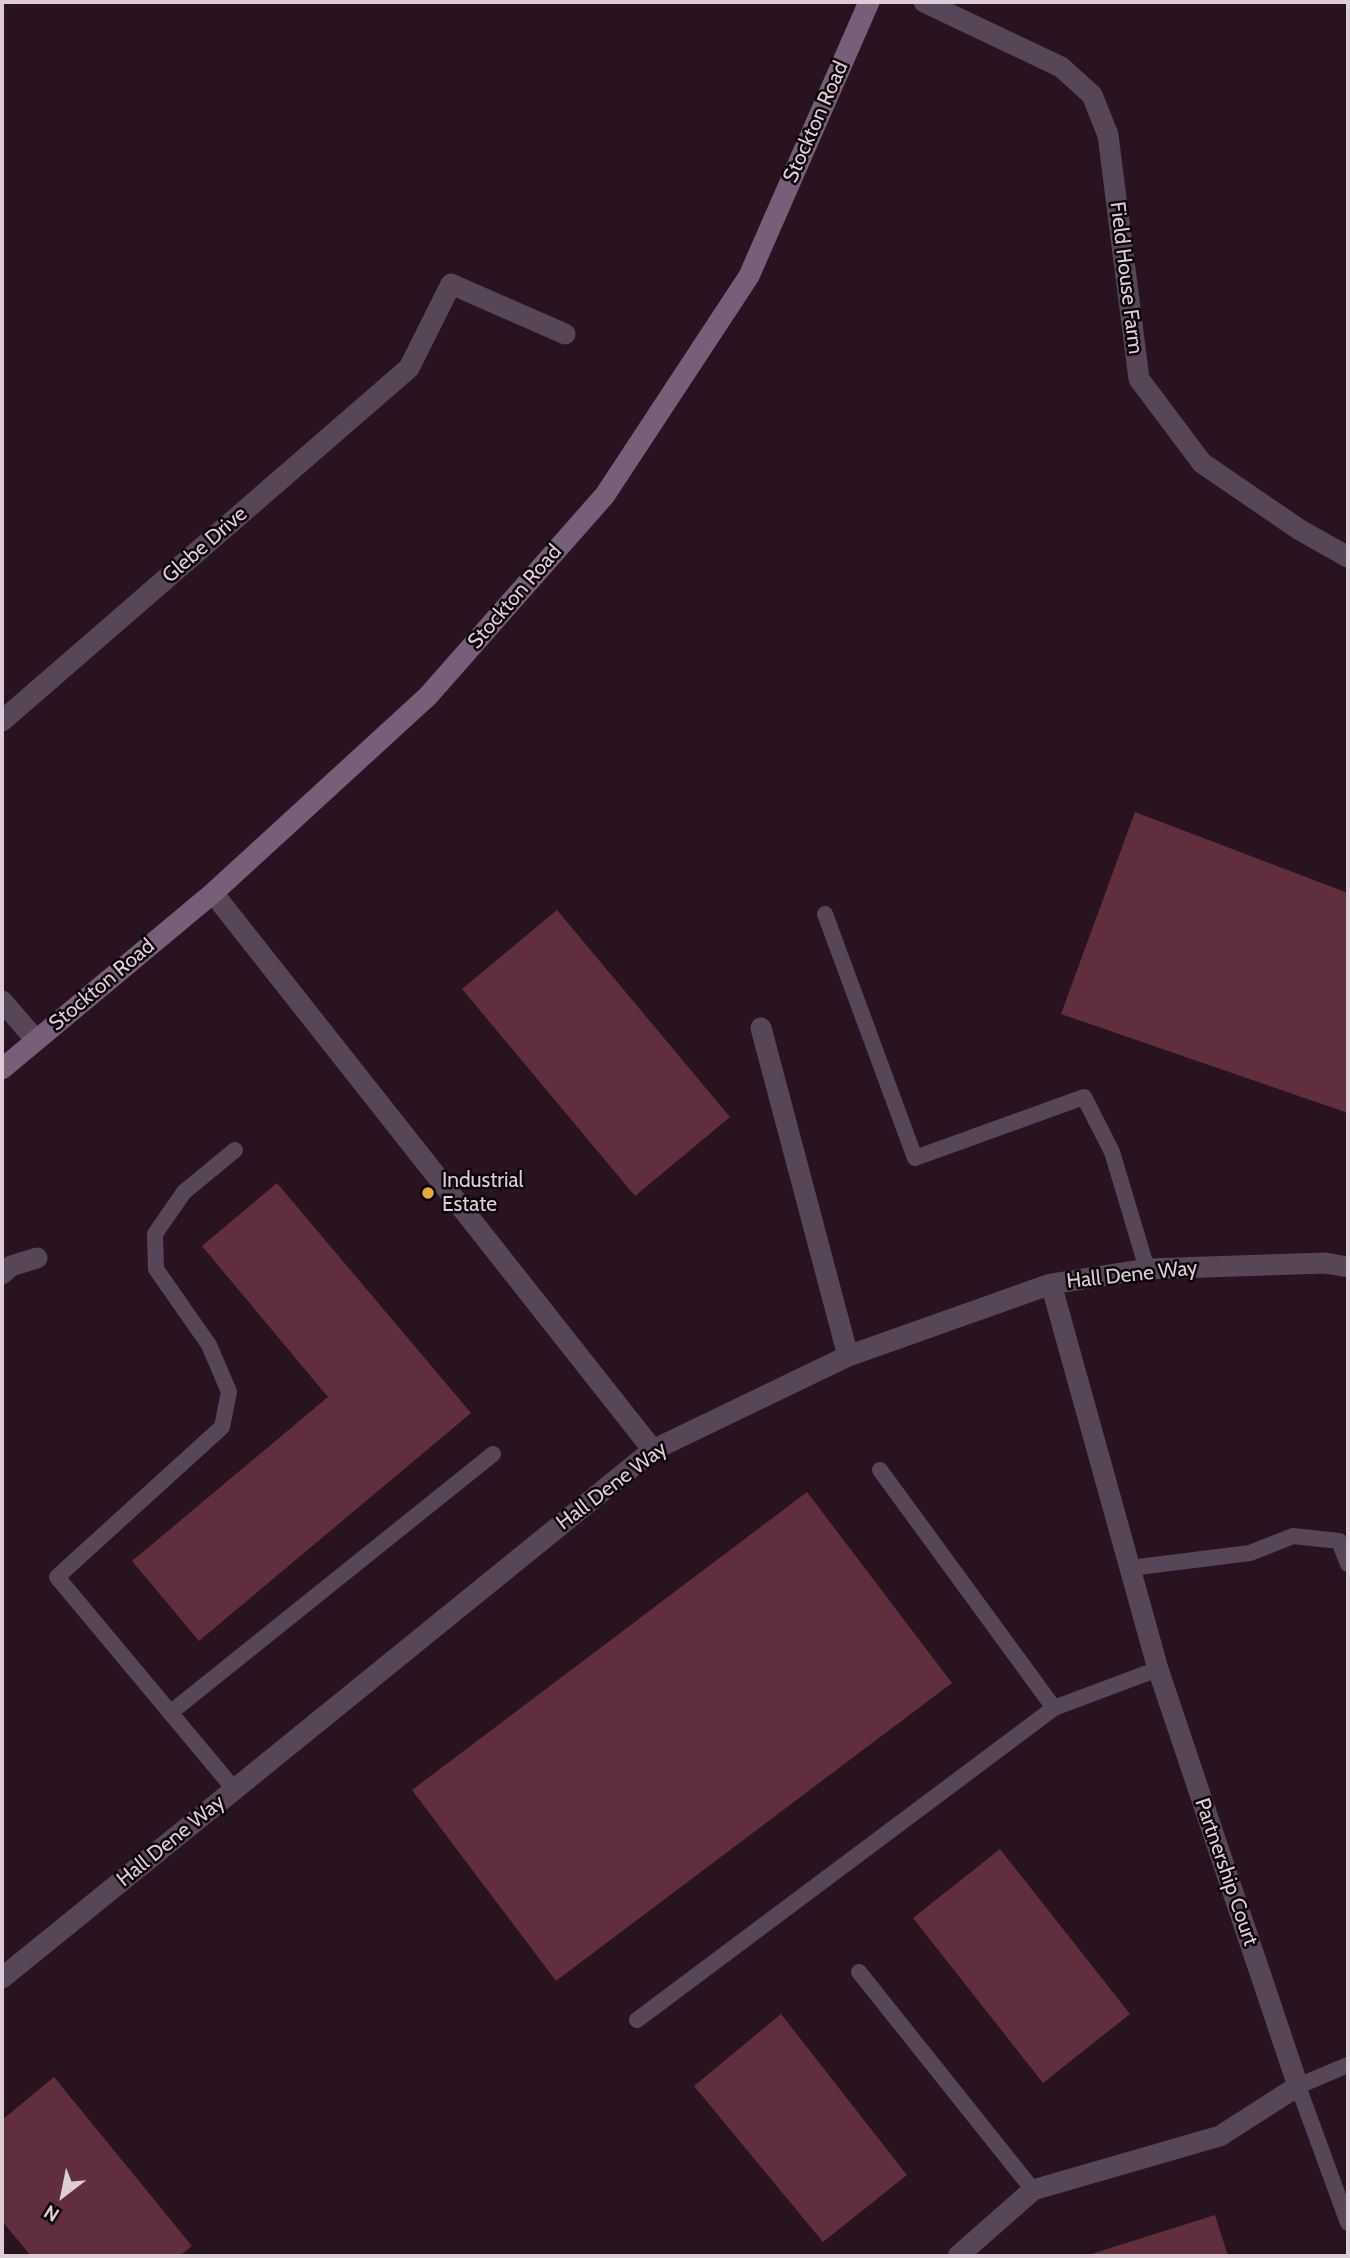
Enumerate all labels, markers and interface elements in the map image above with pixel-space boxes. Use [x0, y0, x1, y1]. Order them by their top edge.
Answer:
street label: Stockton Road [778, 57, 854, 187]
street label: Field House Farm [1104, 200, 1148, 356]
street label: Glebe Drive [158, 501, 252, 589]
street label: Stockton Road [463, 540, 567, 654]
street label: Stockton Road [44, 934, 160, 1036]
place label: Industrial Estate [442, 1168, 523, 1218]
marker: Industrial Estate [420, 1185, 436, 1201]
street label: Hall Dene Way [1065, 1256, 1199, 1294]
street label: Hall Dene Way [552, 1436, 672, 1536]
street label: Hall Dene Way [112, 1790, 230, 1892]
street label: Partnership Court [1189, 1795, 1263, 1949]
north arrow [28, 2160, 98, 2230]
text: N [40, 2200, 63, 2227]

